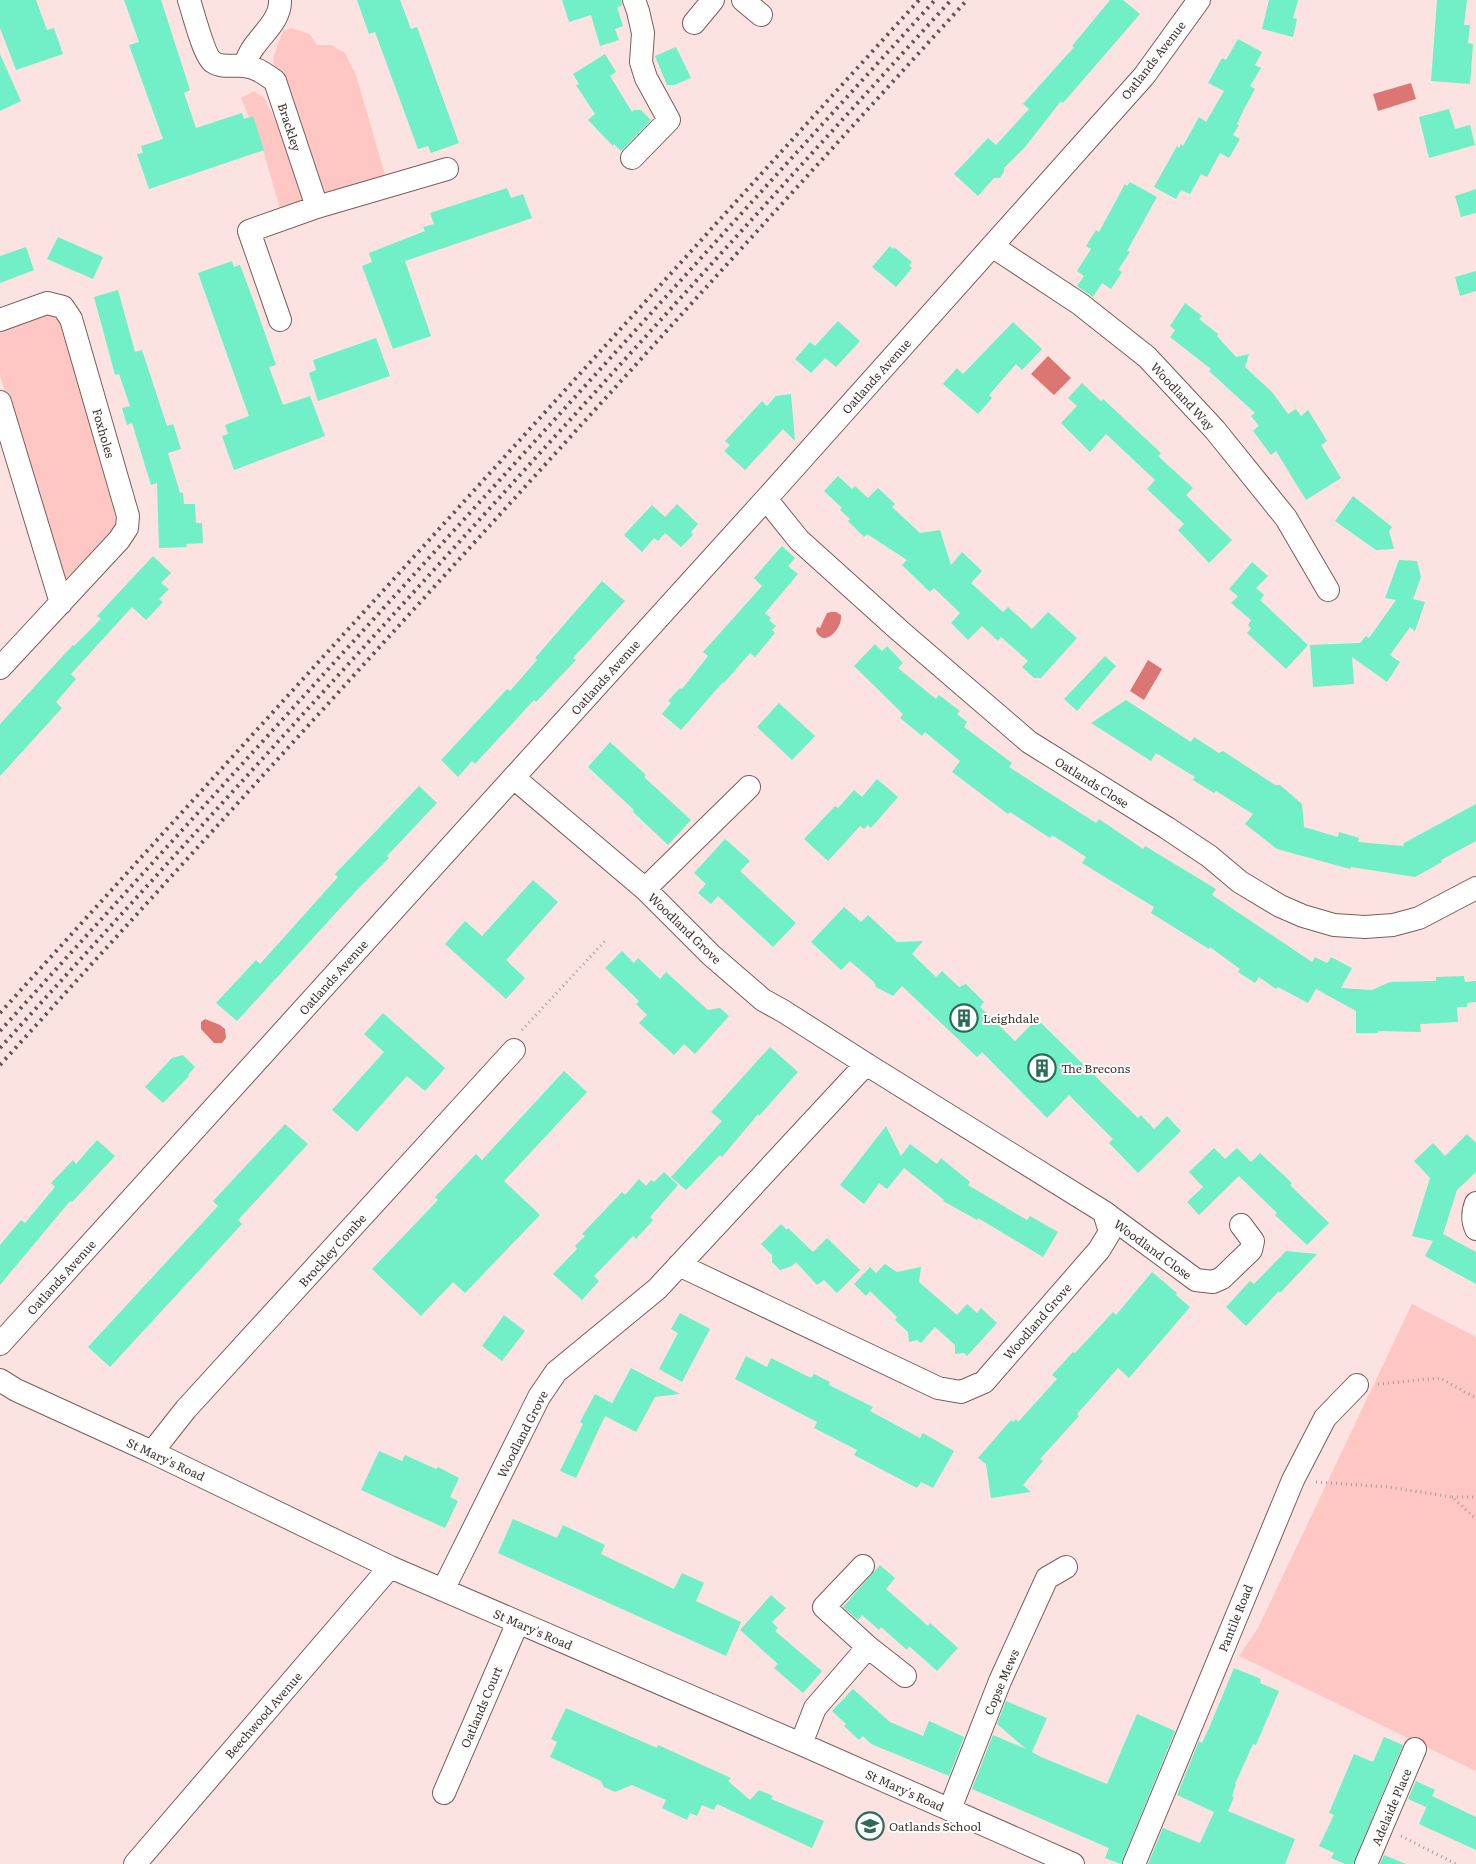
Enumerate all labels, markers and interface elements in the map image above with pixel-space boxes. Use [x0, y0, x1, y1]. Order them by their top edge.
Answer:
street label: Oatlands Avenue [1116, 17, 1190, 103]
street label: Brackley [274, 100, 306, 154]
street label: Oatlands Avenue [837, 334, 915, 418]
street label: Woodland Way [1147, 358, 1219, 434]
street label: Foxholes [88, 406, 120, 460]
street label: Oatlands Avenue [566, 635, 644, 719]
street label: Oatlands Close [1052, 752, 1132, 812]
street label: Woodland Grove [644, 888, 726, 968]
street label: Oatlands Avenue [294, 935, 372, 1019]
building icon: Leighdale [949, 1003, 979, 1033]
place label: Leighdale [983, 1009, 1039, 1027]
building icon: The Brecons [1027, 1053, 1057, 1083]
place label: The Brecons [1061, 1059, 1131, 1077]
street label: Brockley Combe [294, 1209, 370, 1291]
street label: Woodland Close [1110, 1215, 1196, 1283]
street label: Oatlands Avenue [22, 1235, 100, 1319]
street label: Woodland Grove [999, 1279, 1075, 1363]
street label: Woodland Grove [492, 1387, 552, 1481]
street label: St Mary's Road [124, 1433, 209, 1485]
street label: Pantile Road [1213, 1581, 1257, 1655]
street label: St Mary's Road [491, 1604, 576, 1654]
street label: Copse Mews [979, 1646, 1023, 1718]
street label: Oatlands Court [456, 1663, 506, 1751]
street label: Beechwood Avenue [220, 1668, 306, 1762]
street label: St Mary's Road [863, 1765, 948, 1816]
street label: Adelaide Place [1367, 1766, 1415, 1848]
school or university icon: Oatlands School [855, 1811, 885, 1841]
place label: Oatlands School [889, 1817, 981, 1835]

